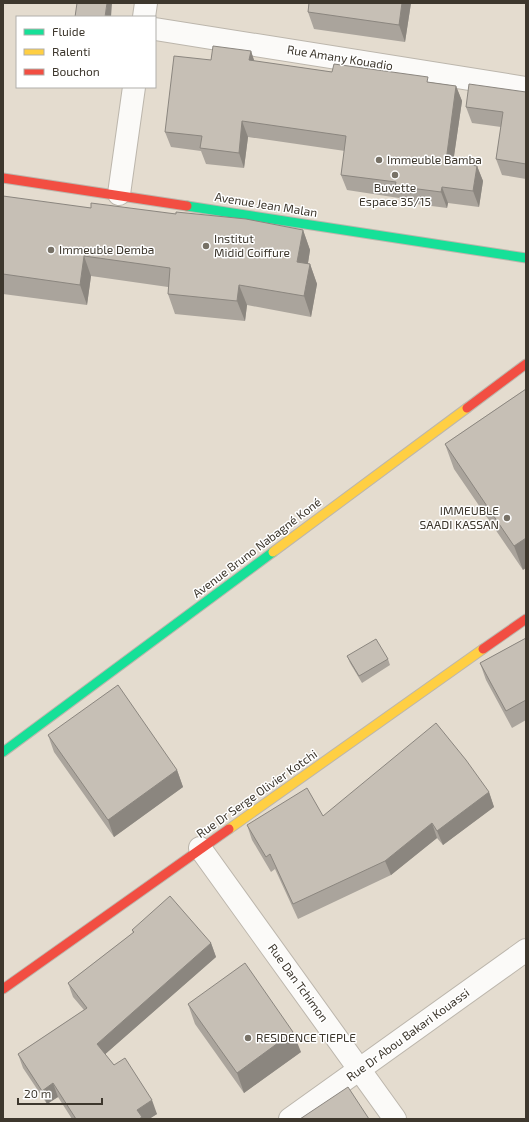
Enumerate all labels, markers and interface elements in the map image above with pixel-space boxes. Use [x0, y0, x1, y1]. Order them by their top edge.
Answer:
legend [16, 16, 156, 88]
text: Fluide [52, 24, 85, 38]
street label: Rue Amany Kouadio [286, 42, 394, 72]
text: Ralenti [52, 44, 91, 58]
text: Bouchon [52, 64, 100, 78]
place label: Immeuble Bamba [387, 152, 482, 166]
marker: Immeuble Bamba [374, 155, 384, 165]
marker: Buvette Espace 35/15 [390, 170, 400, 180]
place label: Buvette Espace 35/15 [359, 180, 431, 208]
street label: Avenue Jean Malan [214, 189, 318, 219]
place label: Institut Midid Coiffure [214, 231, 290, 259]
marker: Institut Midid Coiffure [201, 241, 211, 251]
place label: Immeuble Demba [59, 242, 154, 256]
marker: Immeuble Demba [46, 245, 56, 255]
street label: Avenue Bruno Nabagné Koné [190, 494, 323, 600]
place label: IMMEUBLE SAADI KASSAN [420, 503, 499, 531]
marker: IMMEUBLE SAADI KASSAN [502, 513, 512, 523]
street label: Rue Dr Serge Olivier Kotchi [193, 746, 319, 840]
street label: Rue Dan Tchimon [266, 941, 332, 1024]
street label: Rue Dr Abou Bakari Kouassi [343, 985, 472, 1083]
place label: RESIDENCE TIEPLE [256, 1030, 356, 1044]
marker: RESIDENCE TIEPLE [243, 1033, 253, 1043]
scale bar [18, 1080, 102, 1106]
text: 20 m [24, 1086, 51, 1100]

